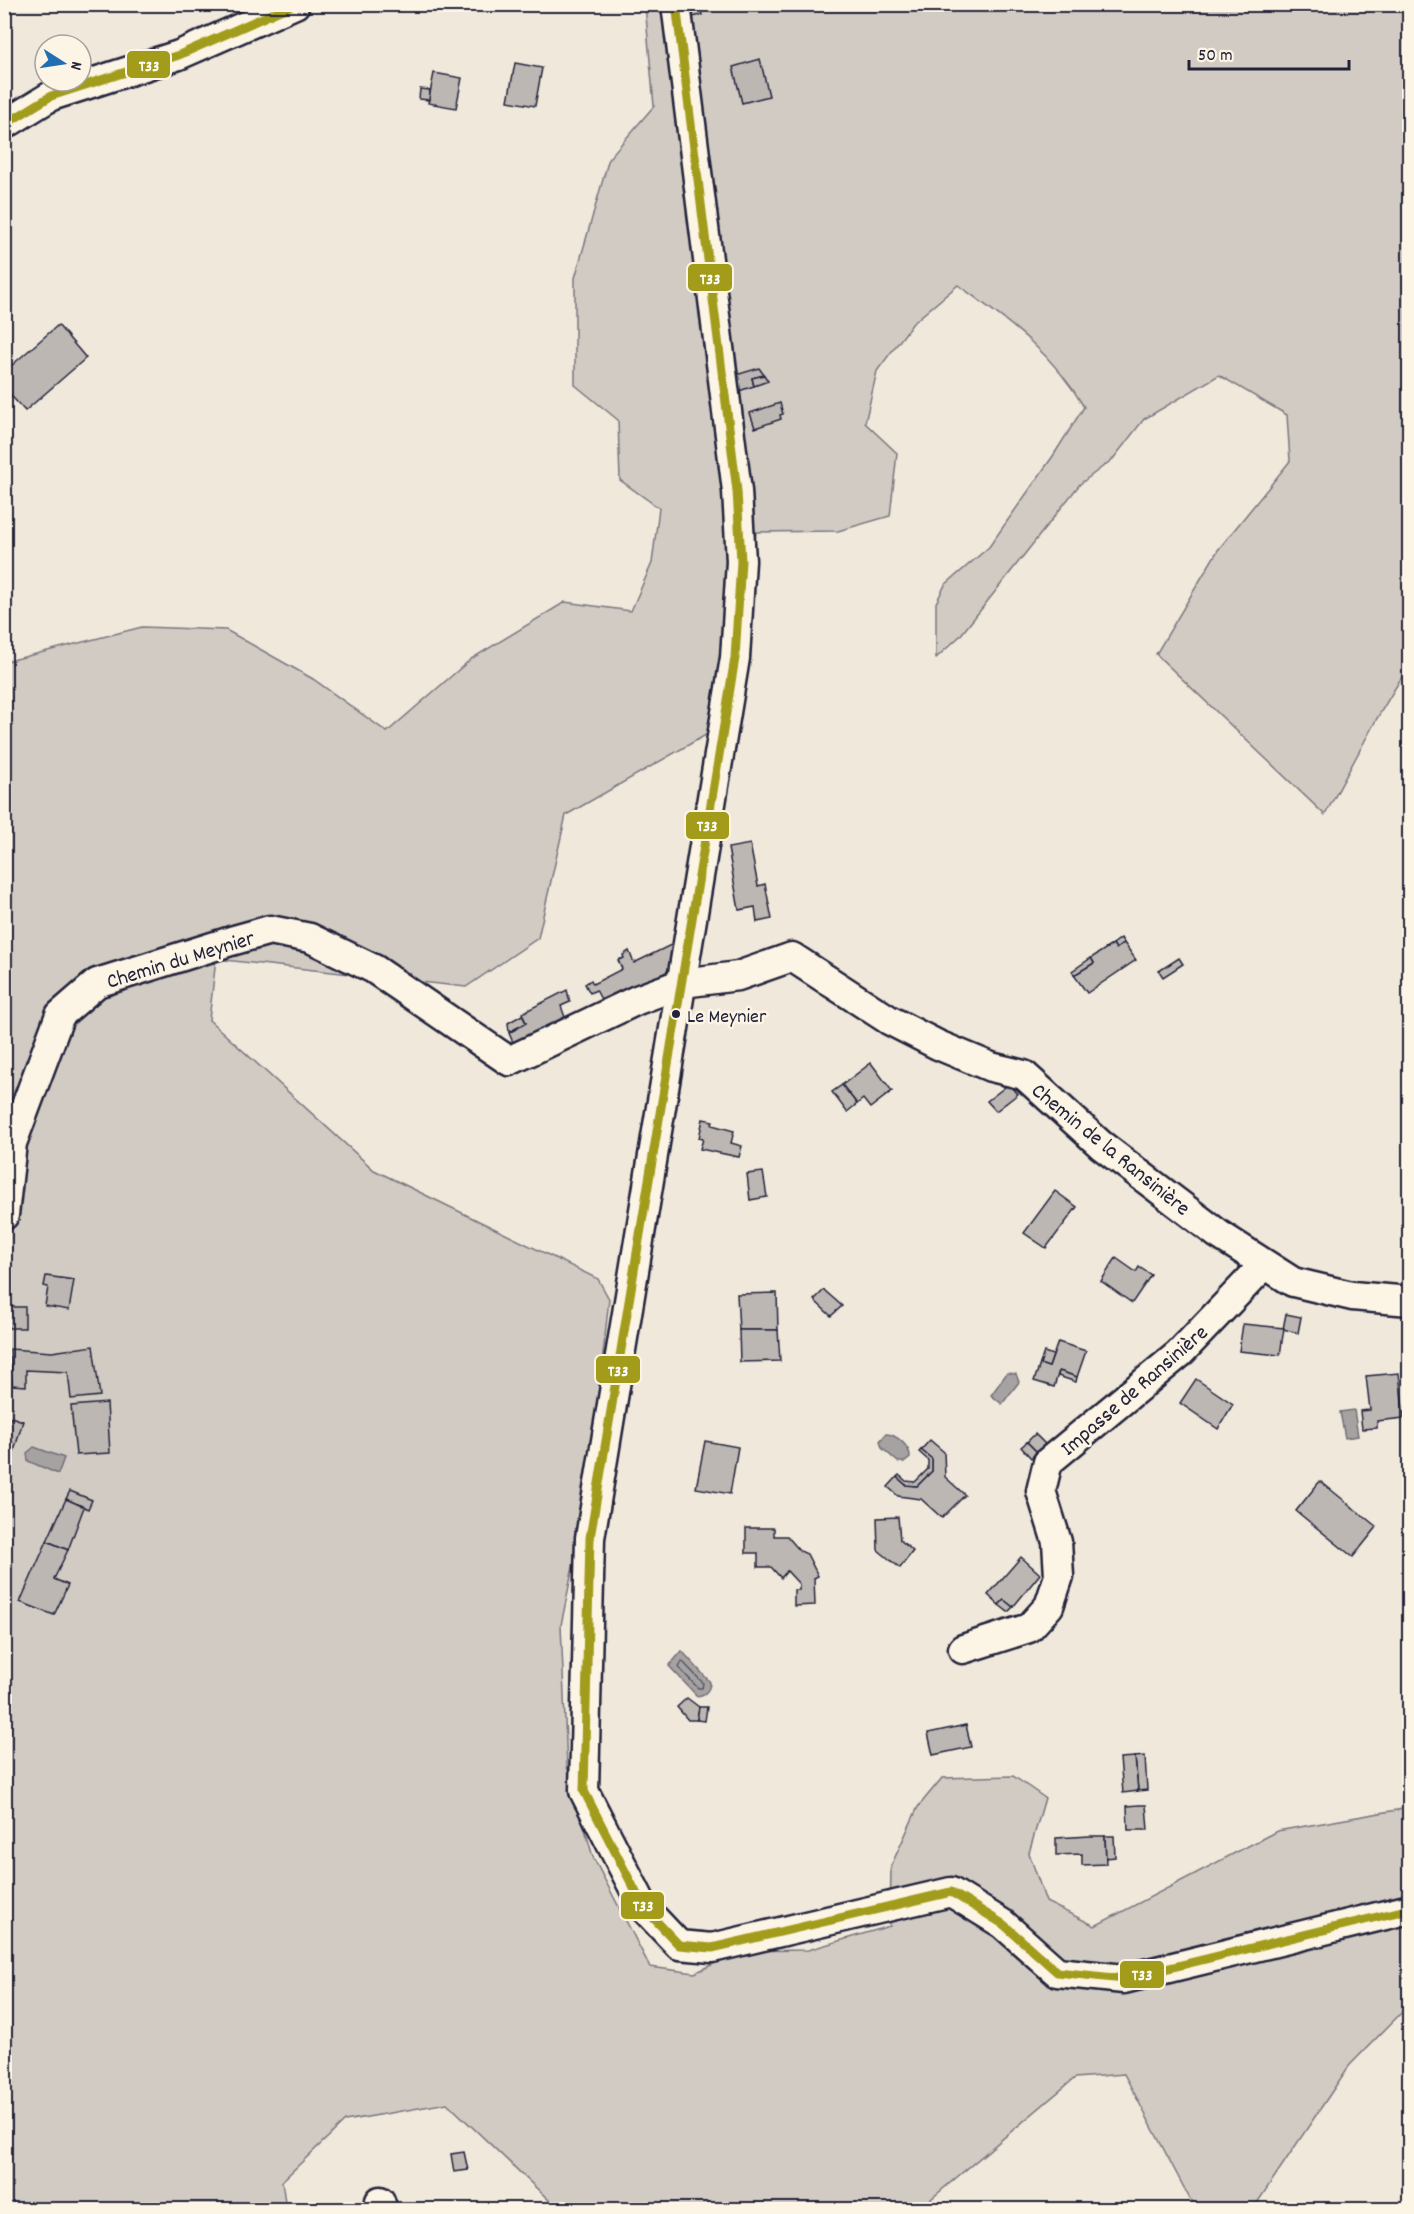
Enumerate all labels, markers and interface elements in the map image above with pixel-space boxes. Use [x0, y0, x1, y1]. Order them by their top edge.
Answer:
north arrow [33, 33, 93, 93]
scale bar [1189, 33, 1350, 71]
text: 50 m [1198, 44, 1233, 69]
line badge: T33 [126, 50, 171, 79]
text: T33 [139, 56, 159, 79]
text: N [63, 59, 87, 72]
line badge: T33 [687, 263, 733, 292]
text: T33 [700, 269, 720, 292]
line badge: T33 [685, 811, 730, 840]
text: T33 [697, 816, 717, 839]
street label: Chemin du Meynier [103, 924, 260, 999]
place label: Le Meynier [687, 1004, 767, 1032]
marker: Le Meynier [670, 1008, 682, 1020]
street label: Chemin de la Ransinière [1024, 1077, 1196, 1225]
street label: Impasse de Ransinière [1055, 1319, 1216, 1465]
line badge: T33 [595, 1355, 641, 1384]
text: T33 [608, 1361, 628, 1384]
line badge: T33 [620, 1891, 665, 1920]
text: T33 [633, 1896, 653, 1919]
line badge: T33 [1119, 1960, 1165, 1989]
text: T33 [1132, 1965, 1152, 1988]

